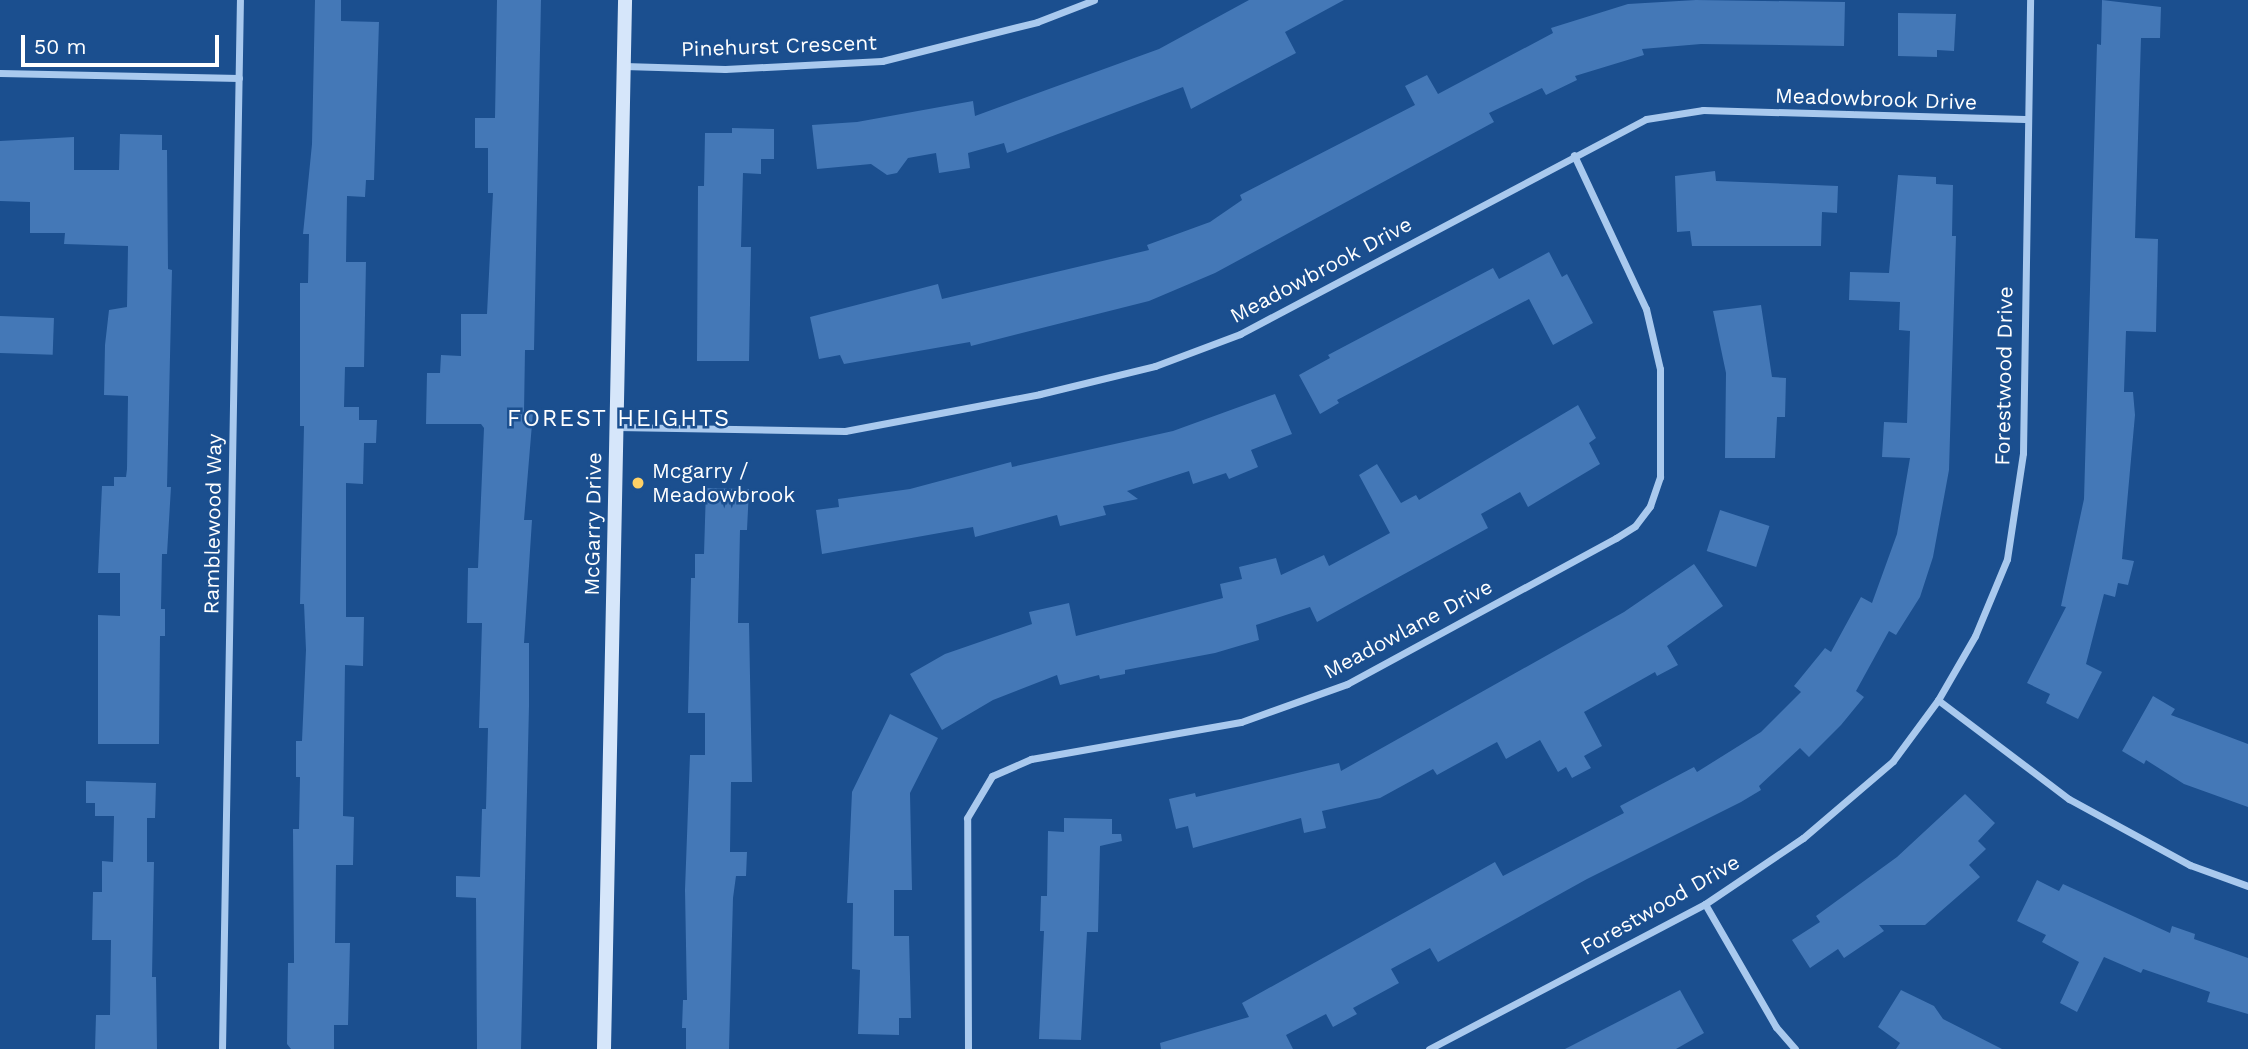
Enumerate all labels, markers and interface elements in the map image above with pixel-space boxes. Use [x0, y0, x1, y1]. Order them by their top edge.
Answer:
scale bar [24, 21, 222, 65]
street label: Pinehurst Crescent [681, 30, 877, 62]
text: 50 m [34, 34, 86, 59]
street label: Meadowbrook Drive [1774, 83, 1978, 115]
street label: Meadowbrook Drive [1226, 211, 1416, 329]
street label: Forestwood Drive [1990, 286, 2018, 466]
district label: FOREST HEIGHTS [508, 405, 730, 433]
street label: Ramblewood Way [199, 433, 227, 615]
street label: McGarry Drive [579, 452, 607, 596]
place label: Mcgarry / Meadowbrook [652, 458, 795, 508]
marker: Mcgarry / Meadowbrook [630, 475, 646, 491]
street label: Meadowlane Drive [1319, 574, 1497, 684]
street label: Forestwood Drive [1576, 849, 1744, 961]

